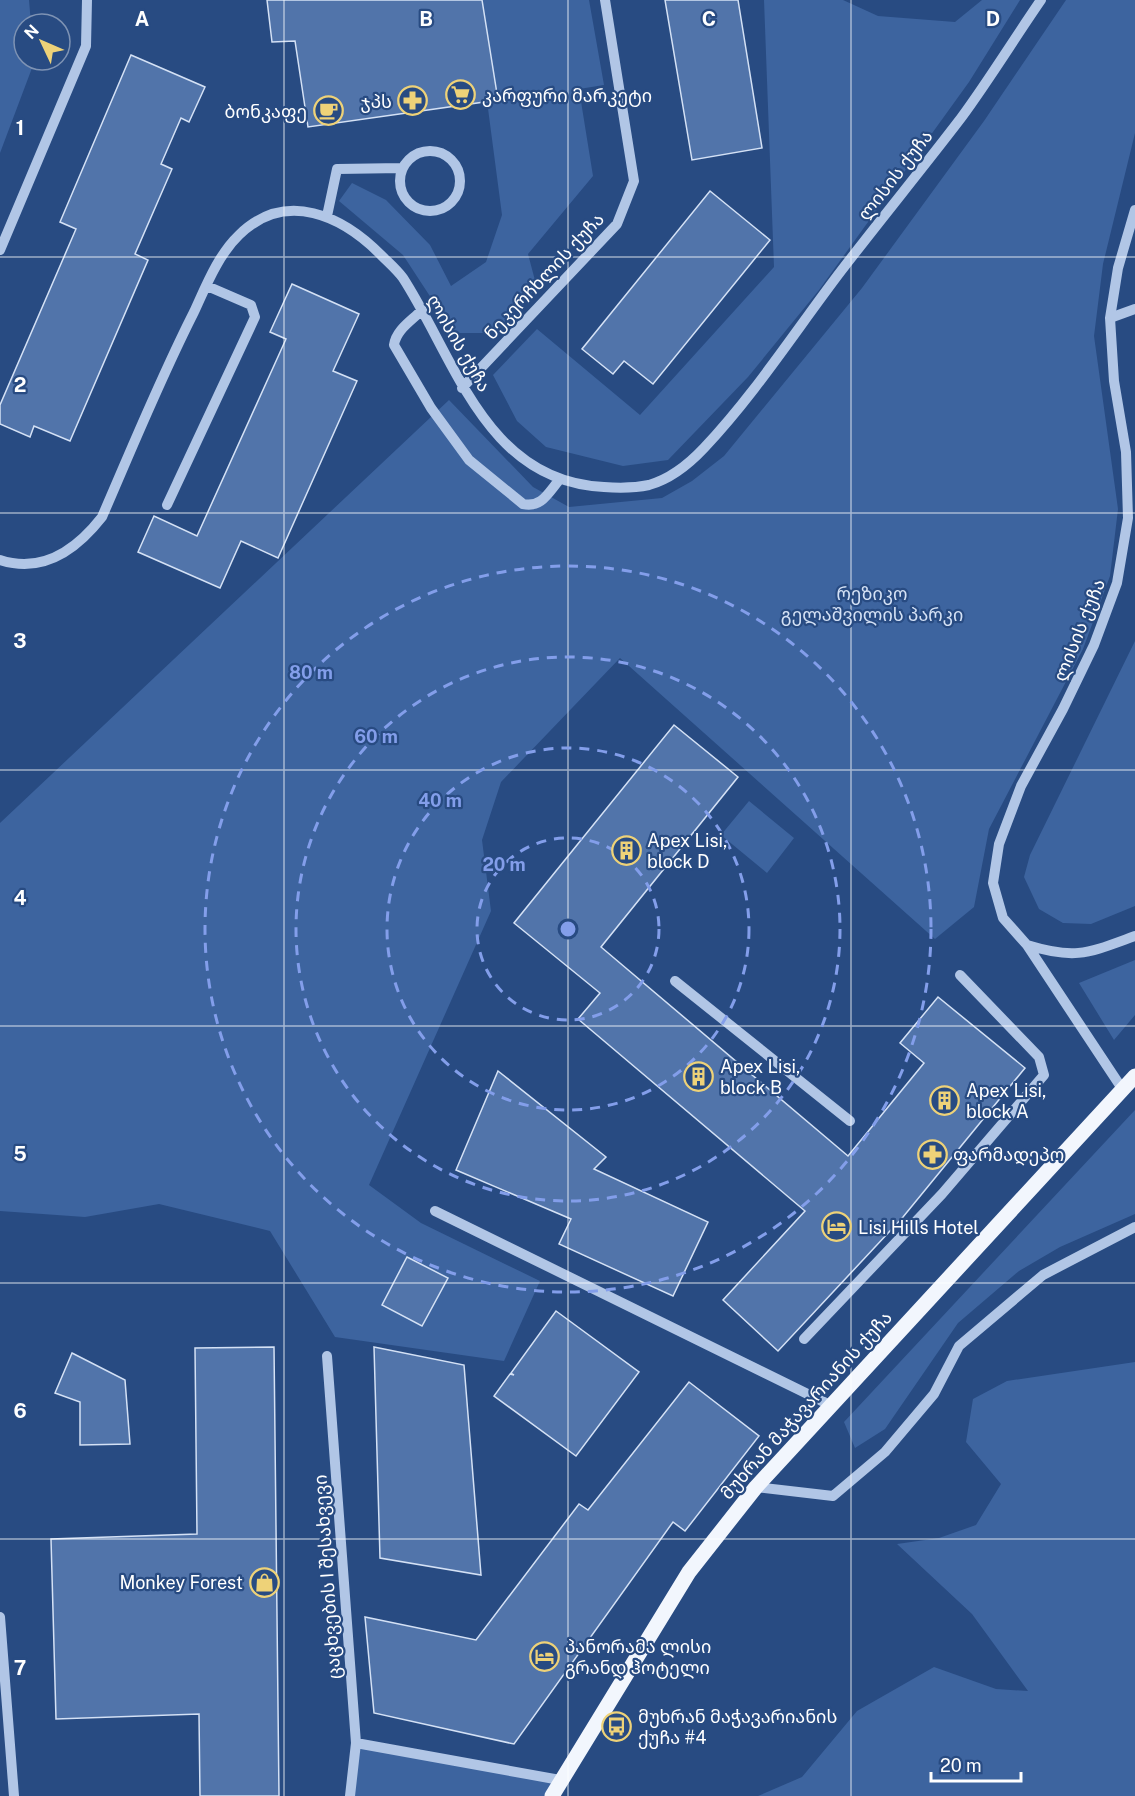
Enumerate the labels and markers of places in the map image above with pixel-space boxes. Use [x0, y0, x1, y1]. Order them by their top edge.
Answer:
supermarket icon: კარფური მარკეტი [445, 79, 477, 111]
pharmacy icon: ჯპს [397, 85, 429, 117]
place label: კარფური მარკეტი [482, 85, 652, 107]
place label: ჯპს [361, 91, 392, 113]
cafe icon: ბონკაფე [312, 95, 344, 127]
place label: ბონკაფე [225, 101, 307, 123]
place label: Apex Lisi, block D [647, 830, 727, 872]
building icon: Apex Lisi, block D [610, 834, 642, 866]
centre of rings [558, 919, 578, 939]
place label: Apex Lisi, block B [720, 1056, 800, 1098]
building icon: Apex Lisi, block B [683, 1060, 715, 1092]
place label: Apex Lisi, block A [966, 1080, 1046, 1122]
building icon: Apex Lisi, block A [929, 1084, 961, 1116]
pharmacy icon: ფარმადეპო [916, 1138, 948, 1170]
place label: ფარმადეპო [953, 1144, 1064, 1166]
hotel icon: Lisi Hills Hotel [821, 1211, 853, 1243]
place label: Lisi Hills Hotel [858, 1217, 979, 1238]
shop icon: Monkey Forest [248, 1566, 280, 1598]
place label: Monkey Forest [119, 1572, 243, 1593]
place label: პანორამა ლისი გრანდ ჰოტელი [565, 1636, 711, 1679]
hotel icon: პანორამა ლისი გრანდ ჰოტელი [528, 1640, 560, 1672]
place label: მუხრან მაჭავარიანის ქუჩა #4 [638, 1706, 837, 1749]
bus stop icon: მუხრან მაჭავარიანის ქუჩა #4 [601, 1710, 633, 1742]

